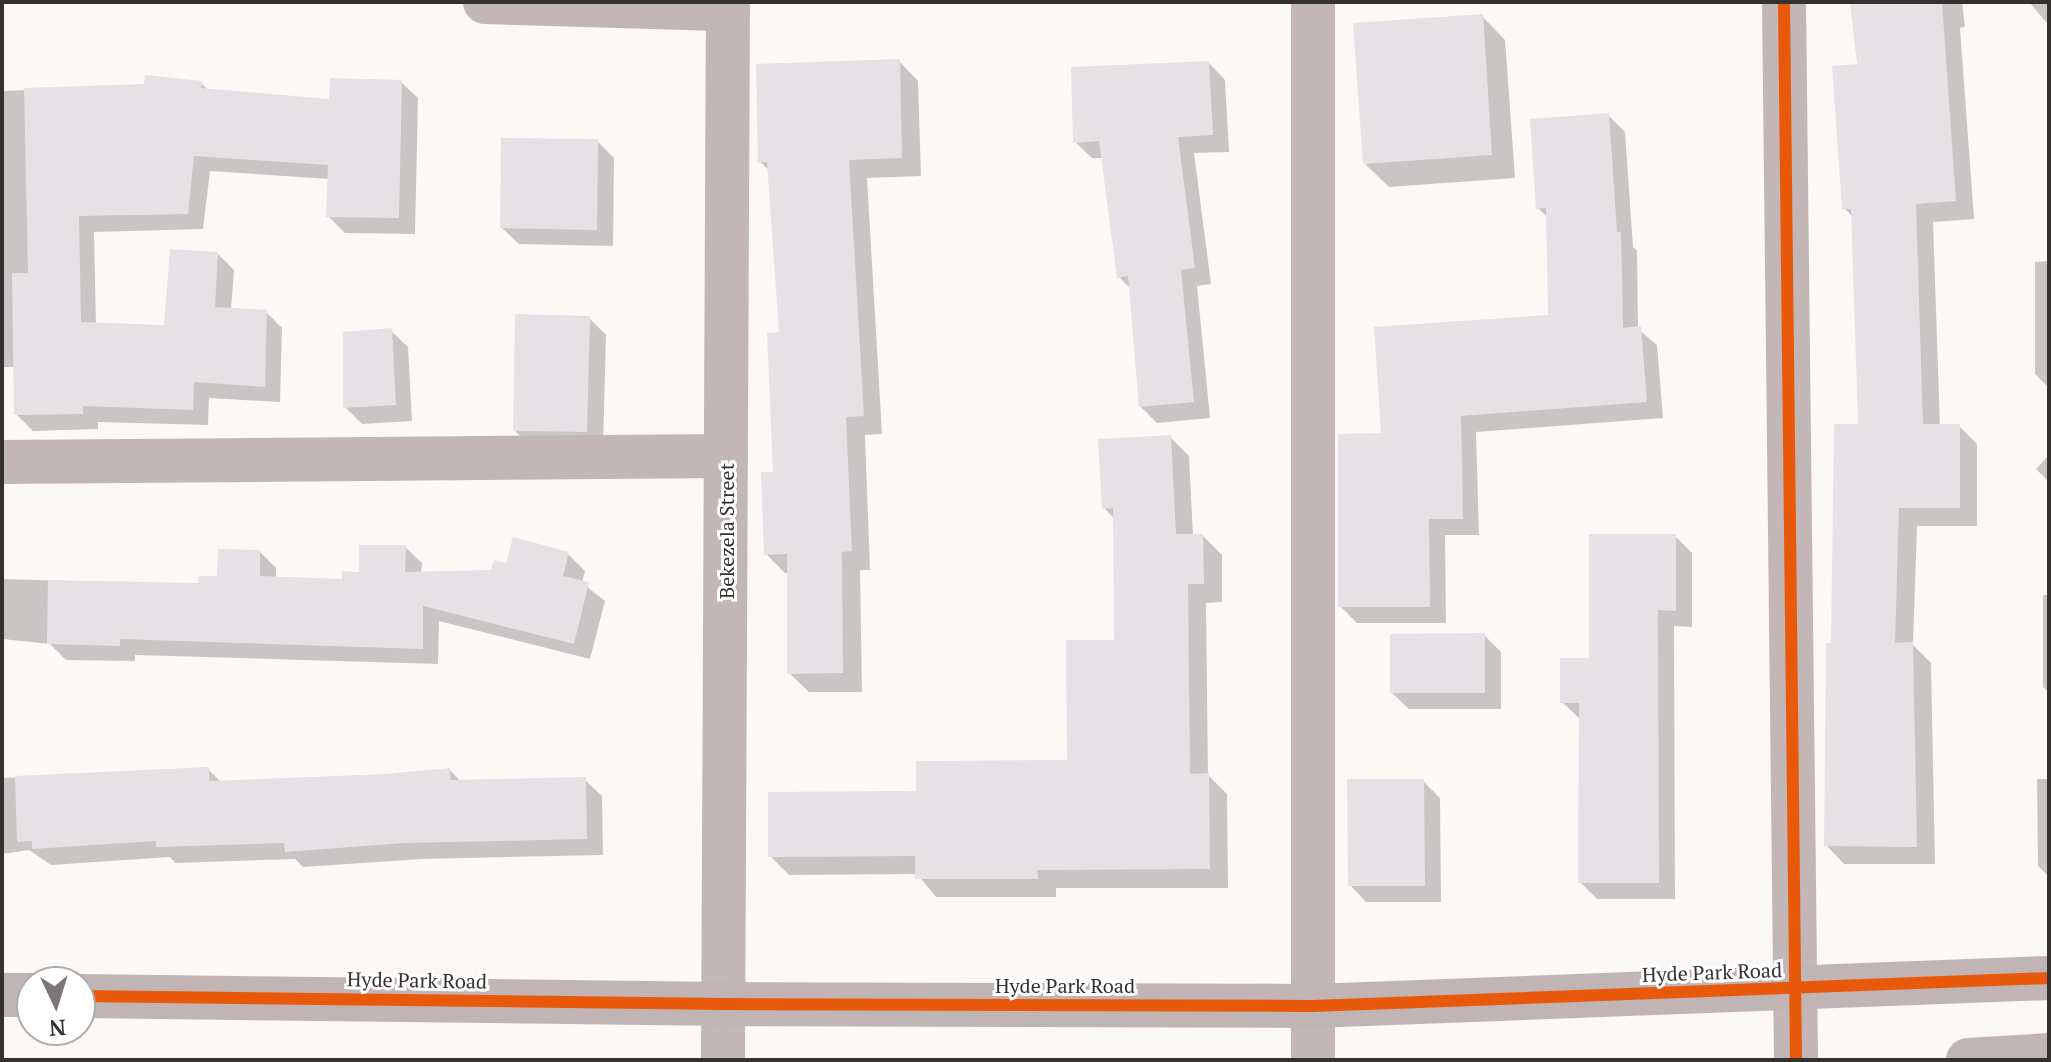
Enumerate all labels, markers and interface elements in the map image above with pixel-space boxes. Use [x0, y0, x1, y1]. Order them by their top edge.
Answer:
street label: Bekezela Street [714, 463, 738, 599]
street label: Hyde Park Road [1642, 958, 1782, 986]
north arrow [16, 966, 96, 1046]
street label: Hyde Park Road [347, 967, 487, 993]
street label: Hyde Park Road [995, 973, 1135, 997]
text: N [48, 1013, 67, 1043]

